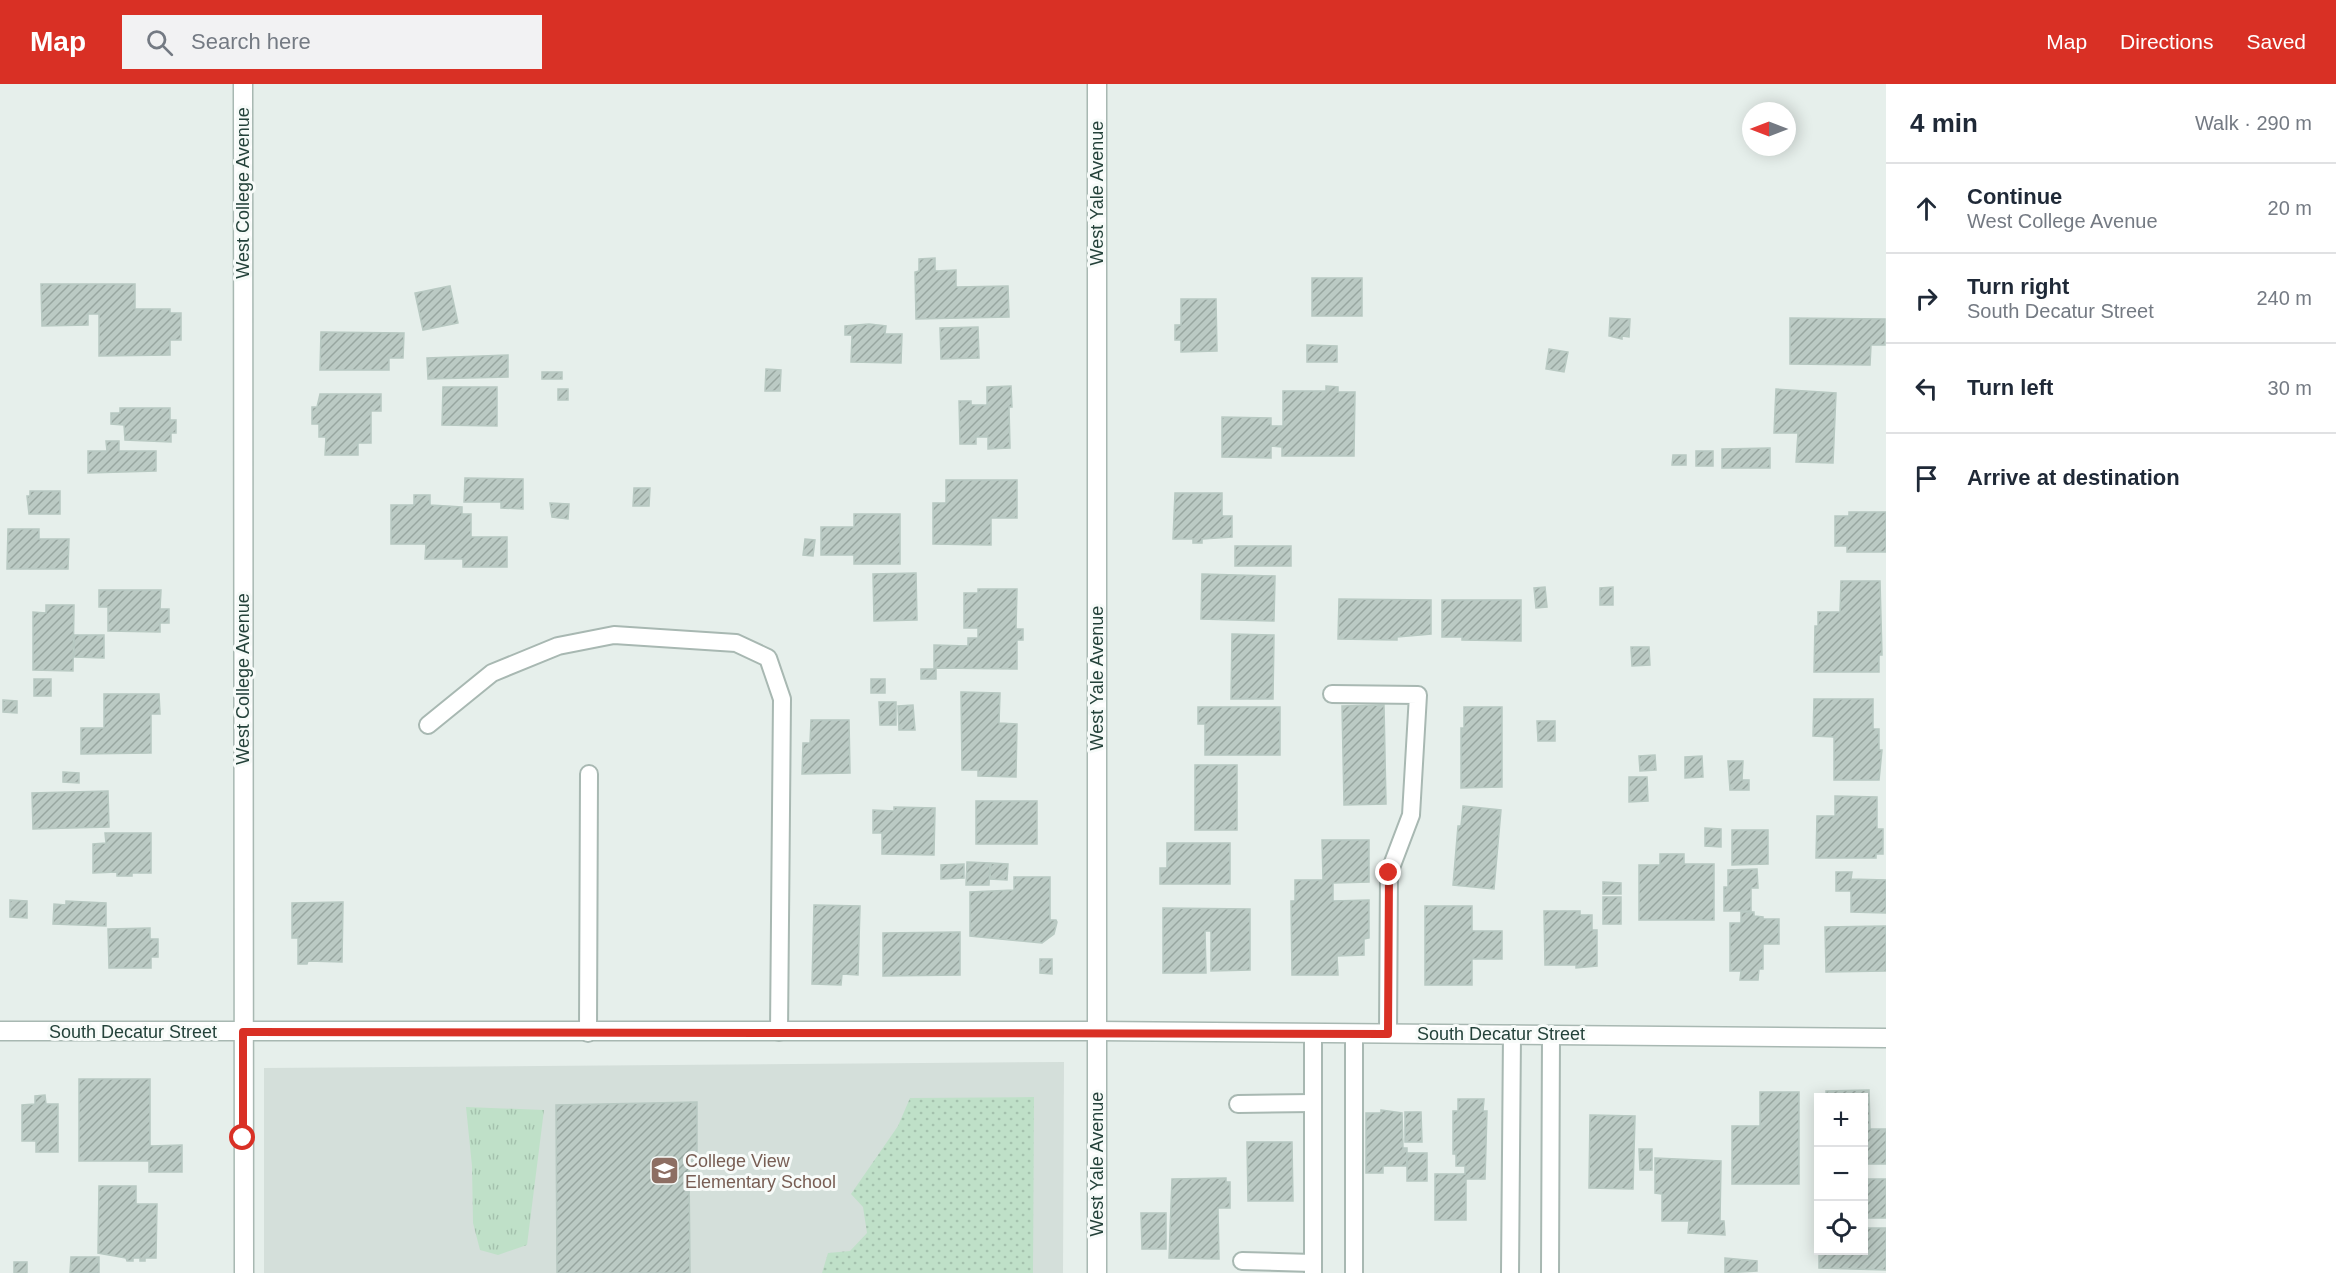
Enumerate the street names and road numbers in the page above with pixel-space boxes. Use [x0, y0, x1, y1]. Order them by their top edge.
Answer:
street label: West College Avenue [233, 107, 253, 279]
street label: West Yale Avenue [1087, 121, 1107, 265]
street label: West College Avenue [233, 593, 253, 765]
street label: West Yale Avenue [1087, 606, 1107, 750]
street label: South Decatur Street [49, 1022, 217, 1042]
street label: South Decatur Street [1417, 1024, 1585, 1044]
street label: West Yale Avenue [1087, 1092, 1107, 1236]

